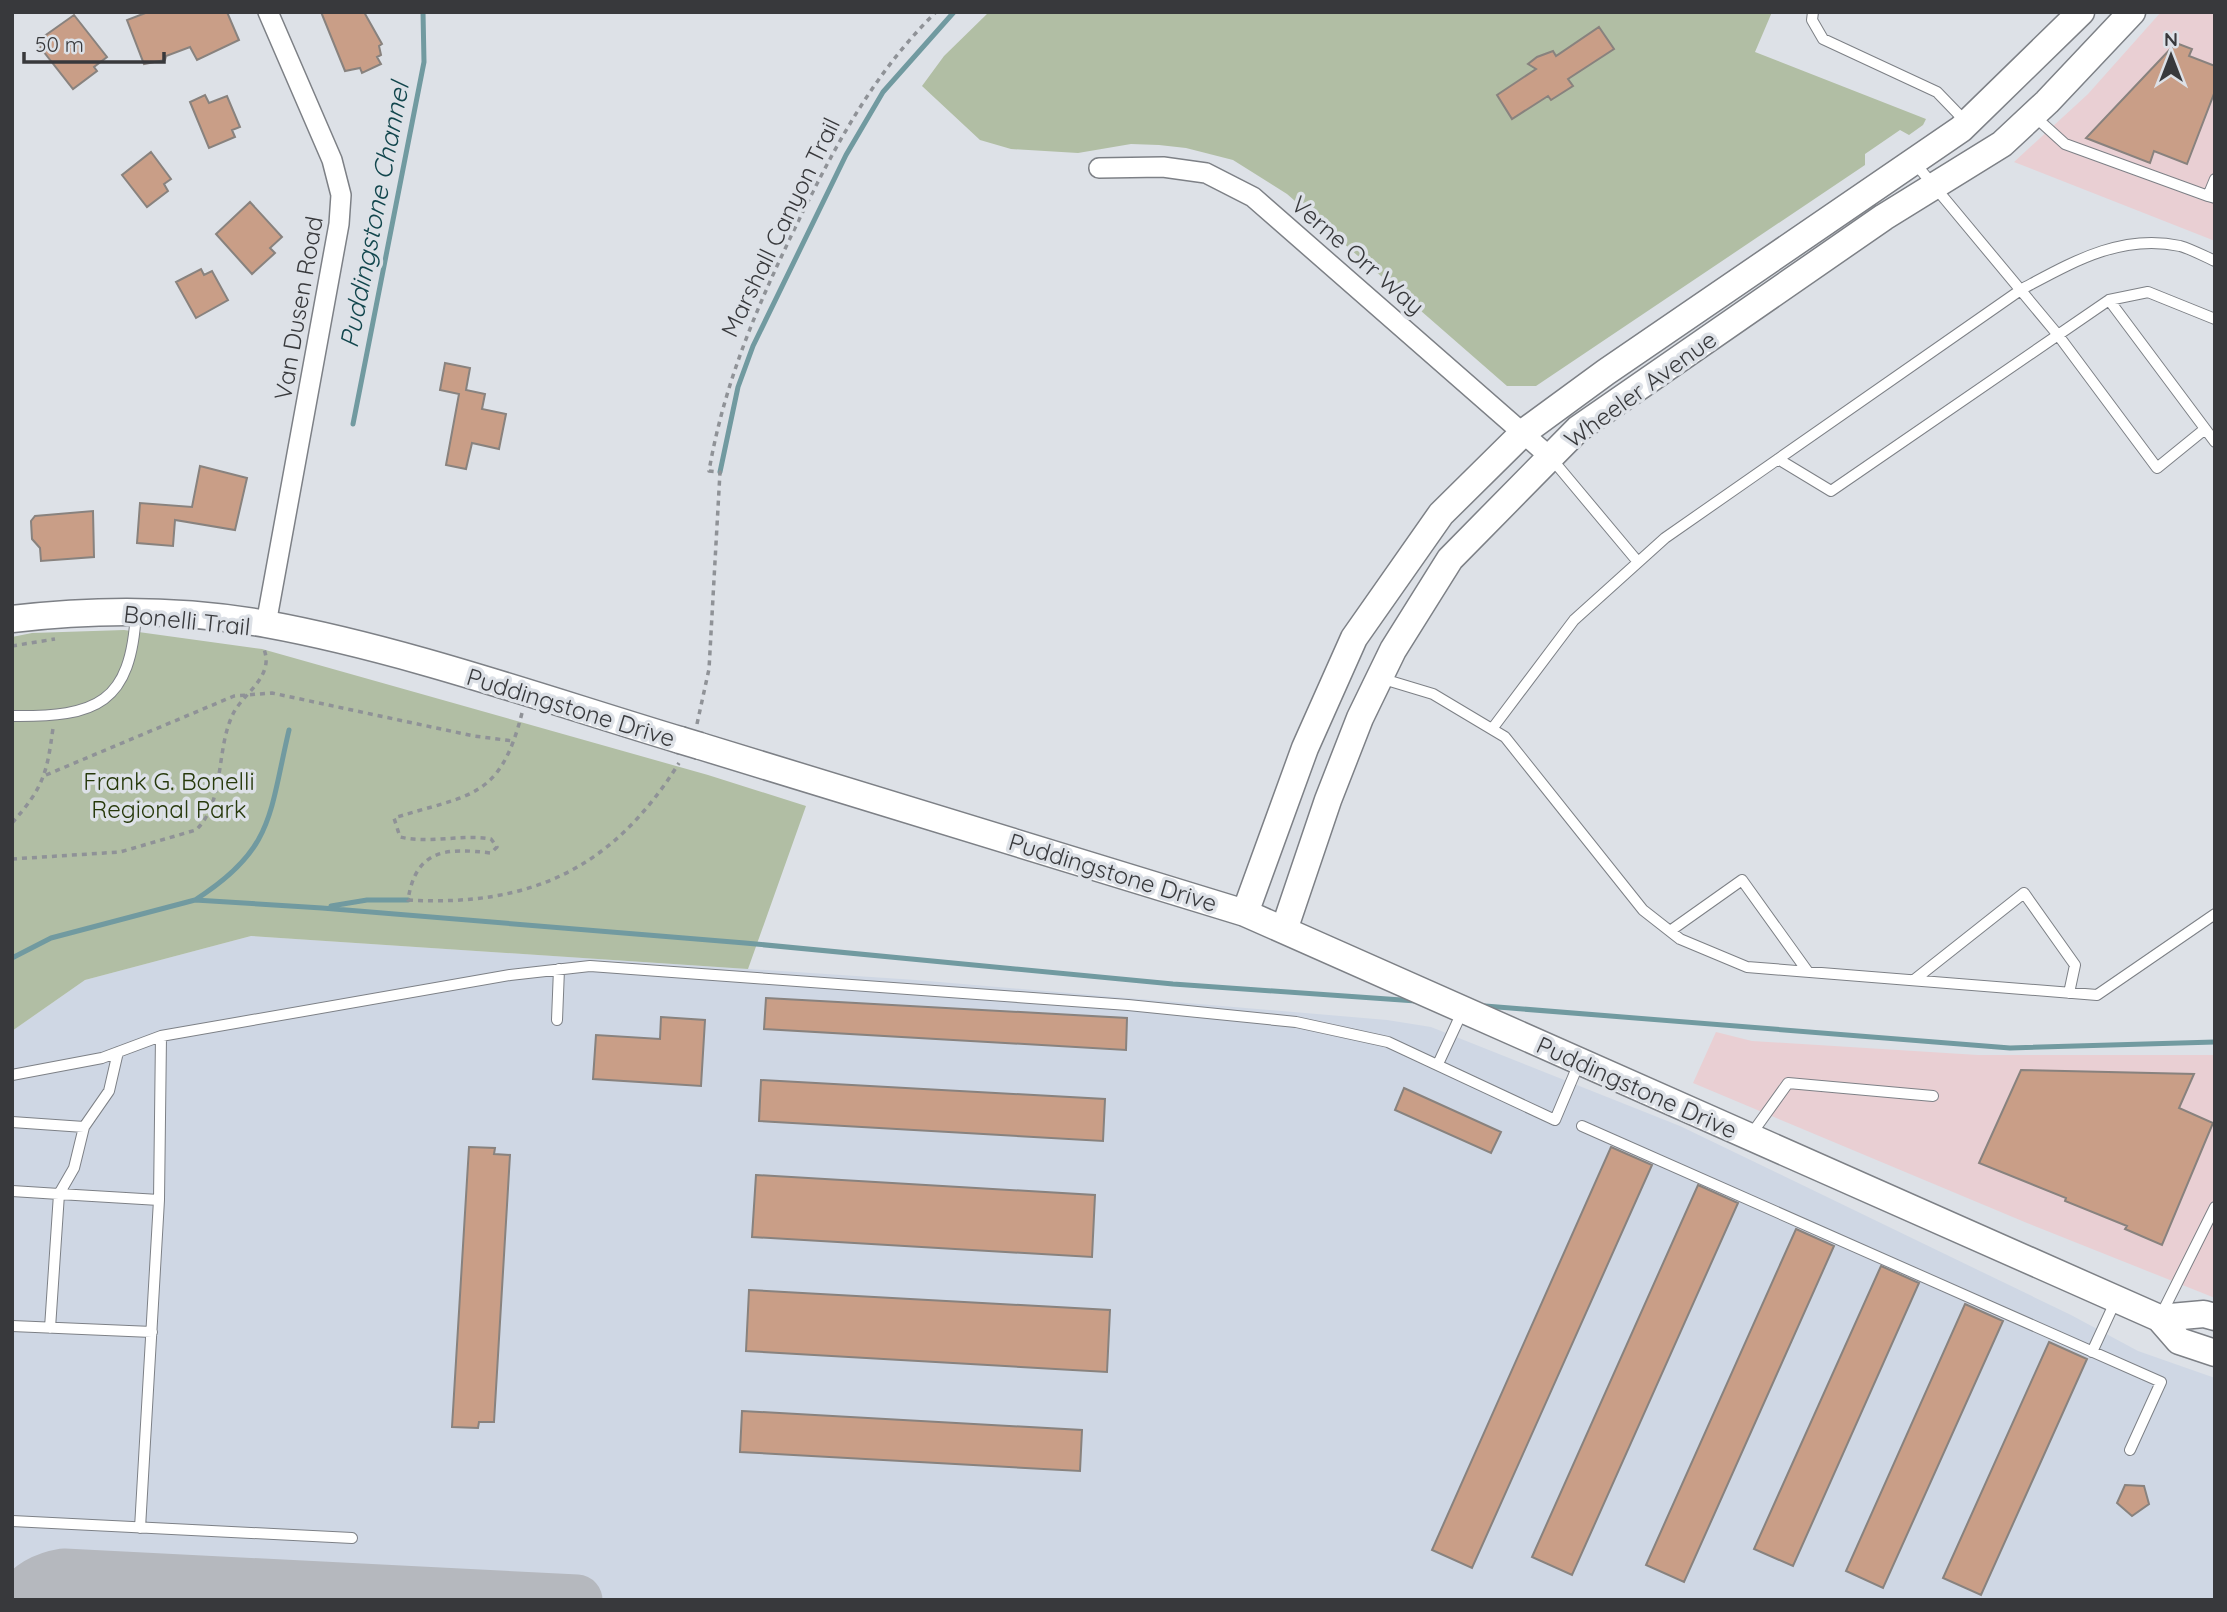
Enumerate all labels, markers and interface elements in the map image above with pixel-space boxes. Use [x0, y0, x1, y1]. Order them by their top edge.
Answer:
scale bar [24, 21, 164, 65]
north arrow [2136, 21, 2206, 91]
text: N [2164, 27, 2178, 51]
text: 50 m [35, 31, 84, 57]
water label: Puddingstone Channel [332, 76, 417, 351]
street label: Marshall Canyon Trail [714, 112, 846, 342]
street label: Verne Orr Way [1285, 189, 1431, 321]
street label: Van Dusen Road [267, 214, 329, 402]
street label: Wheeler Avenue [1558, 324, 1722, 454]
street label: Bonelli Trail [122, 598, 252, 642]
street label: Puddingstone Drive [463, 661, 679, 753]
park label: Frank G. Bonelli Regional Park [83, 766, 255, 824]
street label: Puddingstone Drive [1005, 826, 1221, 918]
street label: Puddingstone Drive [1532, 1029, 1742, 1145]

